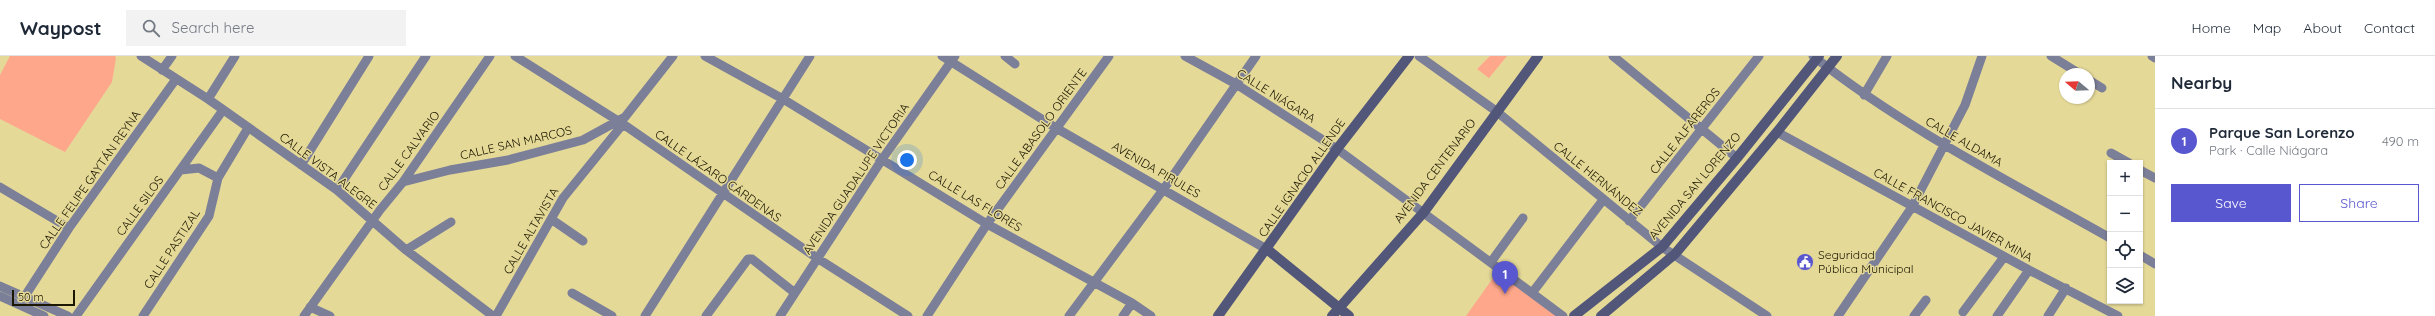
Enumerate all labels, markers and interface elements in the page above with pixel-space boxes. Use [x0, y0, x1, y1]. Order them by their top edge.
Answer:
search box [126, 10, 406, 46]
text: Waypost [20, 16, 102, 40]
icon: search [140, 17, 162, 39]
text: Search here [172, 18, 254, 37]
text: Home [2192, 19, 2231, 37]
text: Map [2253, 19, 2281, 37]
text: About [2303, 19, 2342, 37]
text: Contact [2364, 19, 2415, 37]
street label: CALLE ABASOLO ORIENTE [992, 65, 1090, 192]
street label: CALLE NIÁGARA [1234, 65, 1319, 126]
north arrow [2059, 68, 2095, 104]
text: Nearby [2171, 72, 2232, 93]
street label: CALLE ALFAREROS [1646, 84, 1723, 177]
street label: AVENIDA GUADALUPE VICTORIA [799, 100, 912, 257]
street label: CALLE FELIPE GAYTÁN REYNA [36, 107, 144, 252]
street label: CALLE CALVARIO [374, 108, 443, 194]
street label: CALLE ALDAMA [1923, 113, 2006, 170]
street label: CALLE IGNACIO ALLENDE [1255, 115, 1348, 240]
street label: AVENIDA CENTENARIO [1390, 115, 1479, 226]
street label: CALLE SAN MARCOS [458, 122, 574, 163]
text: Parque San Lorenzo [2209, 123, 2355, 142]
street label: CALLE LÁZARO CÁRDENAS [652, 126, 785, 225]
street label: CALLE VISTA ALEGRE [277, 129, 380, 212]
street label: AVENIDA SAN LORENZO [1645, 129, 1744, 242]
text: 1 [2181, 133, 2187, 149]
text: 490 m [2382, 133, 2419, 149]
street label: AVENIDA PIRULES [1109, 138, 1203, 201]
street label: CALLE HERNÁNDEZ [1551, 138, 1646, 219]
text: Park · Calle Niágara [2209, 142, 2328, 158]
your location [897, 150, 917, 170]
map controls [2107, 160, 2143, 304]
button: + [2107, 160, 2143, 196]
street label: CALLE FRANCISCO JAVIER MINA [1871, 164, 2036, 265]
street label: CALLE LAS FLORES [926, 167, 1025, 235]
street label: CALLE SILOS [113, 173, 167, 239]
button: Save [2171, 184, 2291, 222]
button: Share [2299, 184, 2419, 222]
street label: CALLE ALTAVISTA [500, 185, 562, 277]
button: − [2107, 196, 2143, 232]
street label: CALLE PASTIZAL [140, 206, 203, 291]
button: locate [2107, 232, 2143, 268]
place label: Seguridad Pública Municipal [1818, 247, 1914, 276]
public building icon: Seguridad Pública Municipal [1795, 252, 1815, 272]
pin: 1 [1492, 261, 1518, 294]
button: layers [2107, 268, 2143, 304]
scale bar [12, 288, 75, 307]
text: 50 m [18, 290, 44, 304]

